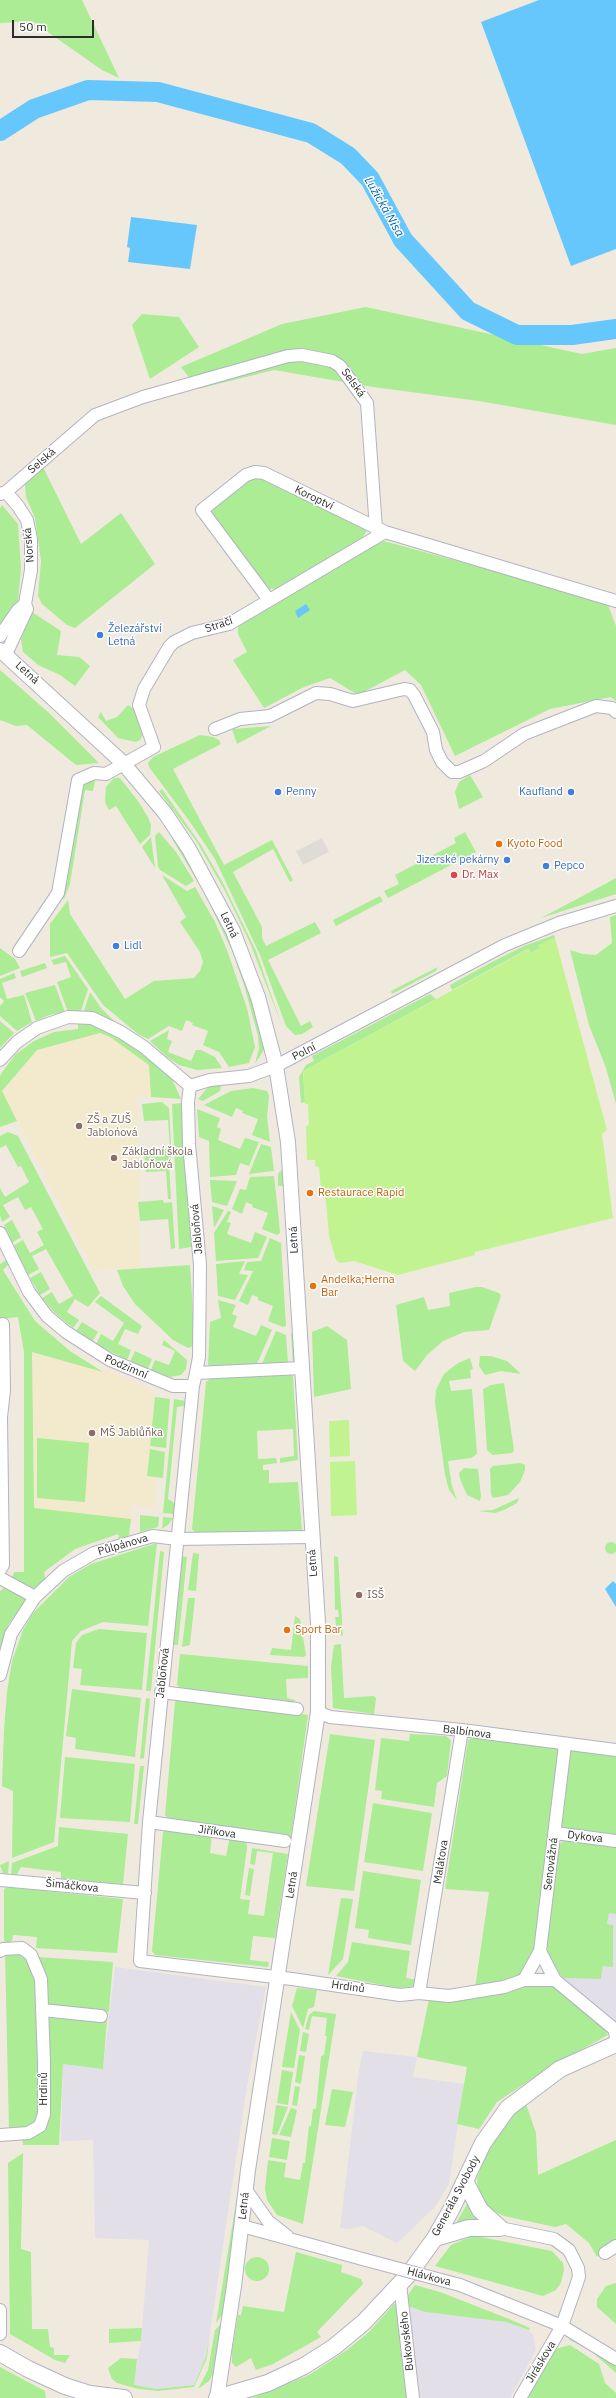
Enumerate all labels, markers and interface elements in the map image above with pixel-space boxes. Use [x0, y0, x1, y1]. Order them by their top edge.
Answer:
scale bar [14, 12, 96, 38]
text: 50 m [19, 19, 47, 34]
water label: Lužická Nisa [361, 175, 407, 239]
street label: Selská [338, 366, 368, 400]
street label: Selská [25, 445, 59, 477]
street label: Koroptví [293, 483, 335, 513]
street label: Norská [21, 527, 37, 563]
street label: Stračí [203, 614, 235, 636]
place label: Železářství Letná [108, 622, 162, 648]
marker: Železářství Letná [95, 630, 105, 640]
street label: Letná [12, 659, 42, 687]
place label: Penny [286, 785, 316, 799]
place label: Kaufland [519, 785, 563, 799]
marker: Penny [273, 787, 283, 797]
marker: Kaufland [566, 787, 576, 797]
place label: Kyoto Food [507, 837, 563, 851]
marker: Kyoto Food [494, 839, 504, 849]
place label: Jizerské pekárny [416, 853, 499, 867]
marker: Jizerské pekárny [502, 855, 512, 865]
place label: Pepco [554, 859, 584, 873]
marker: Pepco [541, 861, 551, 871]
place label: Dr. Max [462, 868, 499, 882]
marker: Dr. Max [449, 870, 459, 880]
street label: Letná [217, 910, 241, 940]
place label: Lidl [124, 939, 142, 953]
marker: Lidl [111, 941, 121, 951]
street label: Polní [290, 1041, 318, 1063]
place label: ZŠ a ZUŠ Jablońová [87, 1113, 138, 1139]
marker: ZŠ a ZUŠ Jablońová [74, 1121, 84, 1131]
place label: Základní škola Jabloňová [122, 1145, 193, 1171]
marker: Základní škola Jabloňová [109, 1153, 119, 1163]
place label: Restaurace Rapid [318, 1186, 404, 1200]
marker: Restaurace Rapid [305, 1188, 315, 1198]
street label: Jabloňová [188, 1203, 206, 1255]
street label: Letná [287, 1226, 301, 1254]
place label: Andelka;Herna Bar [321, 1273, 395, 1299]
marker: Andelka;Herna Bar [308, 1281, 318, 1291]
street label: Podzimní [103, 1352, 149, 1382]
place label: MŠ Jablůňka [100, 1426, 163, 1440]
marker: MŠ Jablůňka [87, 1428, 97, 1438]
street label: Půlpánova [96, 1532, 150, 1558]
street label: Letná [305, 1549, 321, 1577]
place label: ISŠ [367, 1588, 384, 1602]
marker: ISŠ [354, 1590, 364, 1600]
place label: Sport Bar [295, 1623, 342, 1637]
marker: Sport Bar [282, 1625, 292, 1635]
street label: Jabloňová [154, 1647, 172, 1699]
street label: Balbínova [442, 1722, 492, 1742]
street label: Jiříkova [197, 1823, 237, 1841]
street label: Dykova [566, 1828, 604, 1846]
street label: Senovážná [541, 1837, 561, 1891]
street label: Malátova [431, 1839, 451, 1885]
street label: Letná [283, 1870, 301, 1900]
street label: Šimáčkova [45, 1877, 99, 1895]
street label: Hrdinů [331, 1978, 365, 1996]
street label: Hrdinů [37, 2072, 51, 2106]
street label: Generála Svobody [429, 2153, 483, 2239]
street label: Letná [236, 2192, 252, 2220]
street label: Hlávkova [406, 2265, 452, 2289]
street label: Bukovského [397, 2311, 417, 2371]
street label: Jiráskova [523, 2339, 559, 2385]

